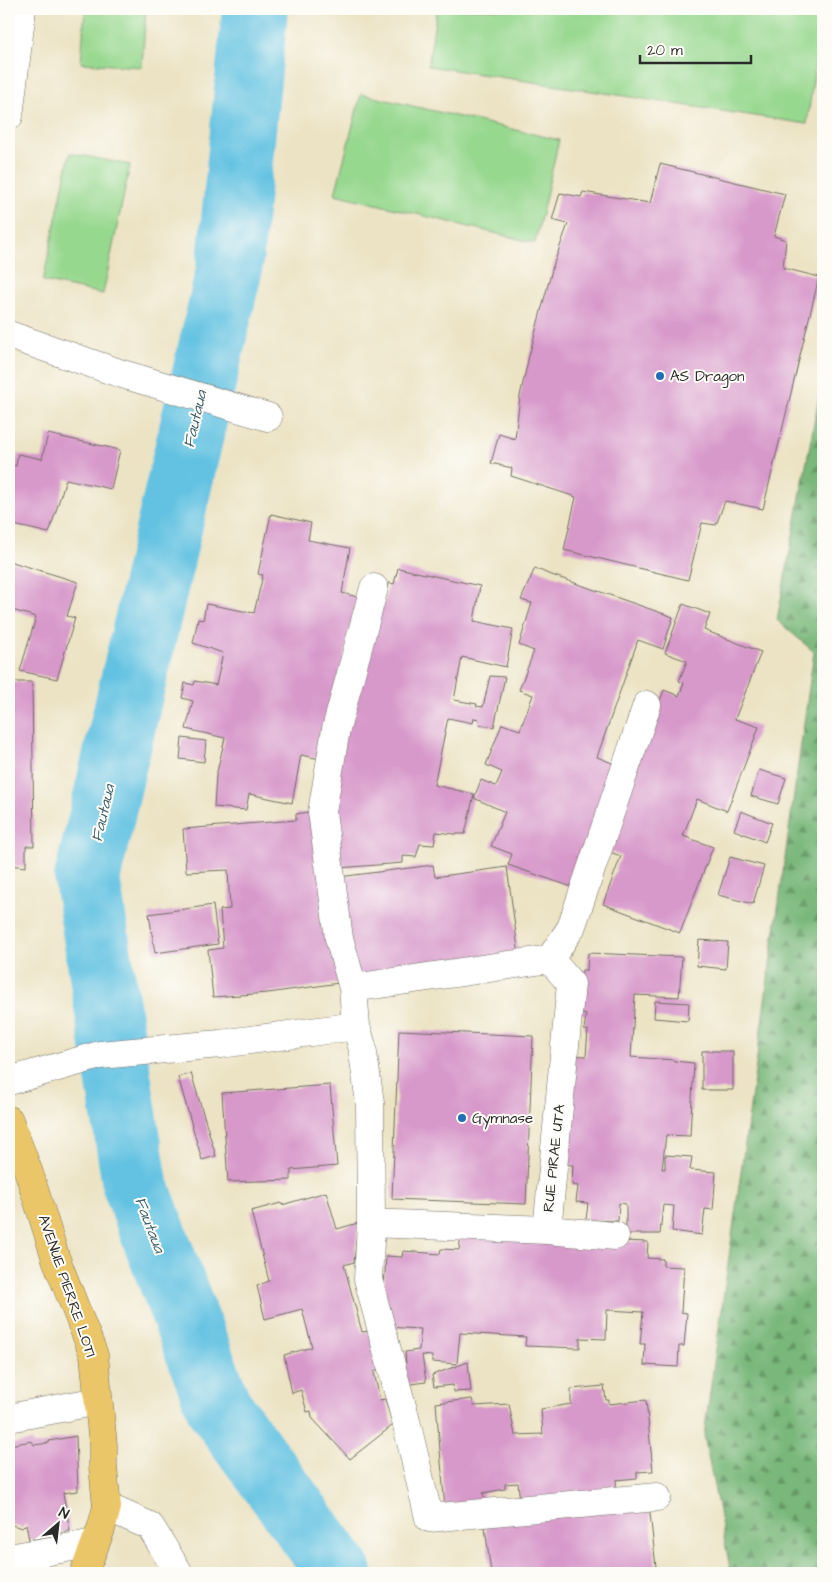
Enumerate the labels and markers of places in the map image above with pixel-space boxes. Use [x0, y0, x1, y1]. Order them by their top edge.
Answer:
place label: AS Dragon [670, 366, 745, 388]
marker: AS Dragon [654, 370, 666, 382]
place label: Gymnase [472, 1108, 533, 1130]
marker: Gymnase [456, 1112, 468, 1124]

